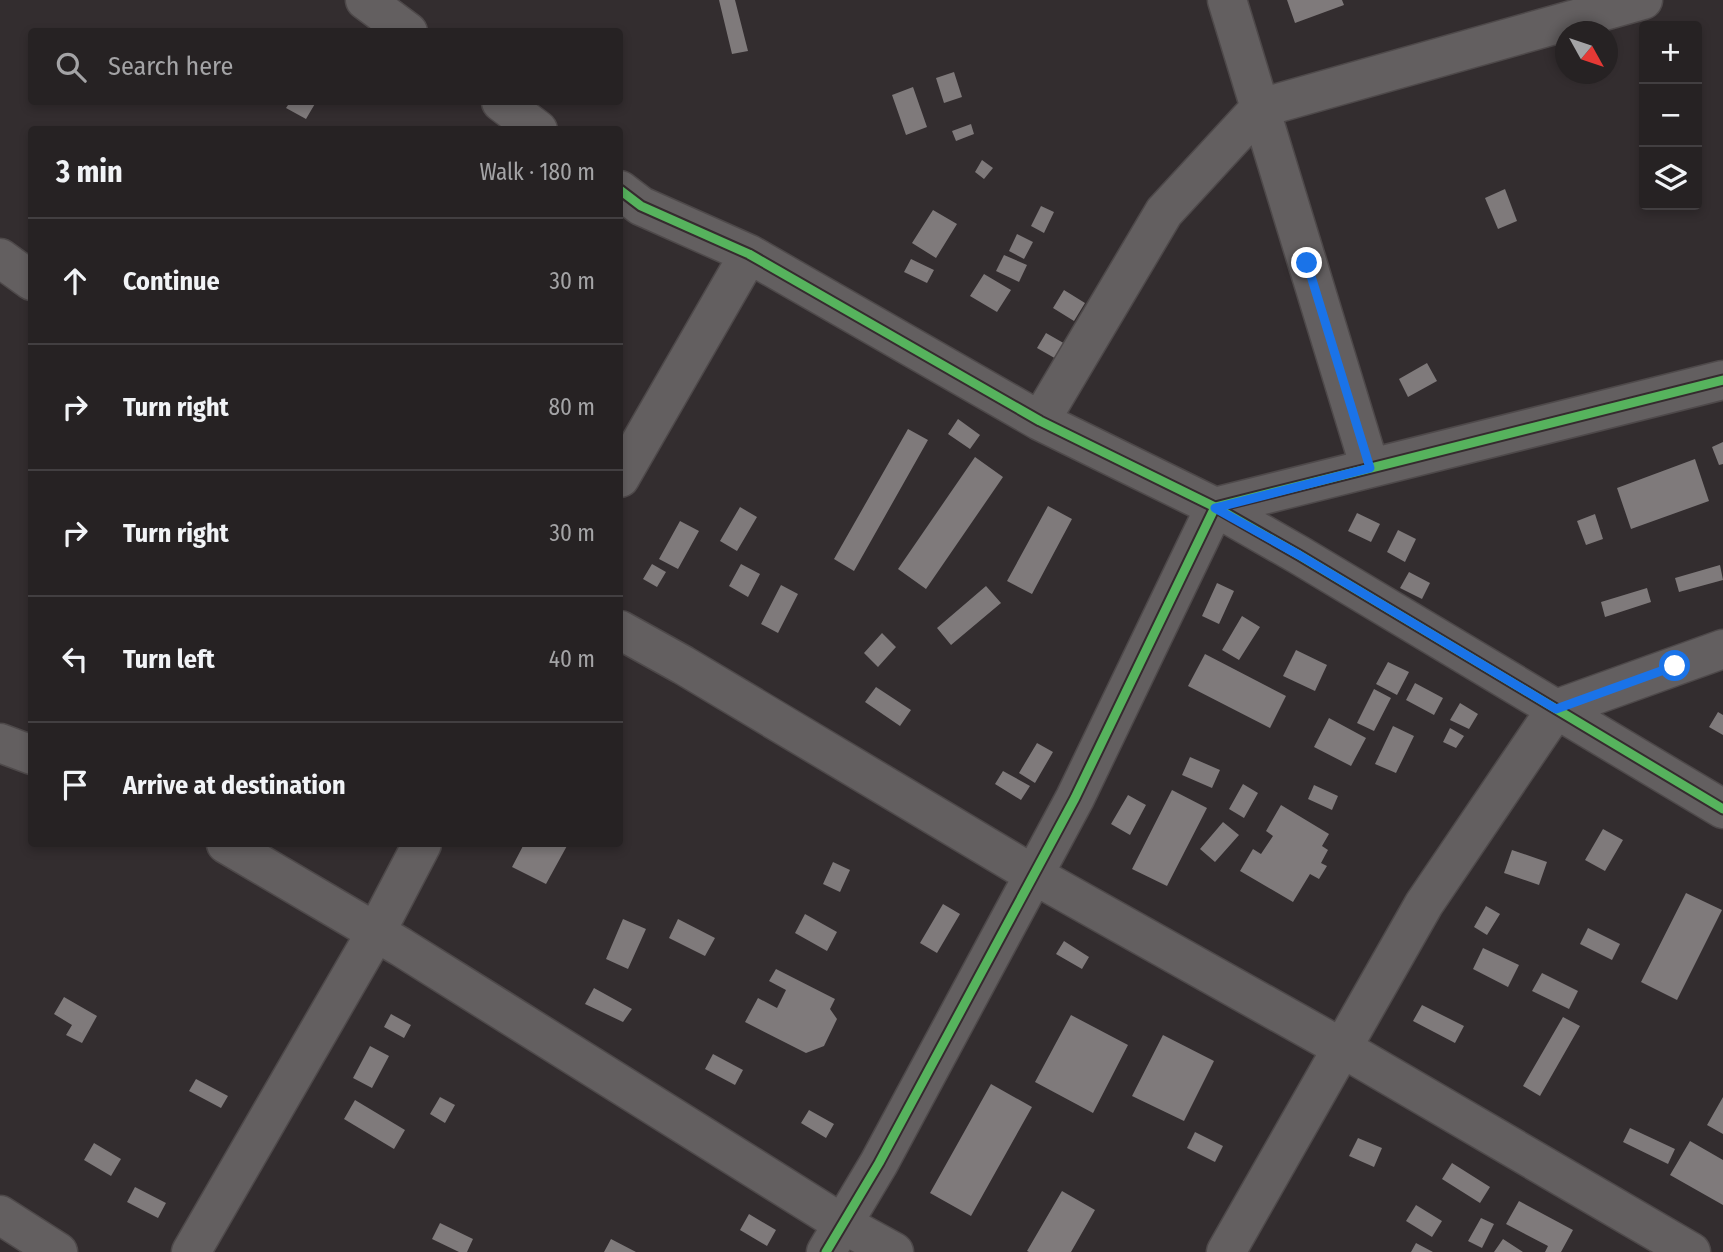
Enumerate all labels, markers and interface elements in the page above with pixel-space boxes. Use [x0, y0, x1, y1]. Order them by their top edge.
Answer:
north arrow [1555, 21, 1618, 84]
map controls [1639, 21, 1702, 210]
button: + [1639, 21, 1702, 84]
search box [28, 28, 623, 105]
icon: search [52, 48, 90, 86]
text: Search here [108, 51, 233, 82]
button: − [1639, 84, 1702, 147]
button: layers [1639, 147, 1702, 210]
text: 3 min [56, 154, 123, 190]
text: Walk · 180 m [479, 158, 595, 186]
route end [1291, 247, 1322, 278]
icon: ahead [56, 262, 94, 300]
text: Continue [123, 266, 220, 297]
text: 30 m [550, 267, 595, 295]
icon: right [56, 388, 94, 426]
text: Turn right [123, 392, 229, 423]
text: 80 m [548, 393, 595, 421]
icon: right [56, 514, 94, 552]
text: Turn right [123, 518, 229, 549]
text: 30 m [550, 519, 595, 547]
icon: left [56, 640, 94, 678]
text: Turn left [123, 644, 215, 675]
text: 40 m [549, 645, 595, 673]
route start [1659, 650, 1690, 681]
icon: arrive [56, 766, 94, 804]
text: Arrive at destination [123, 770, 346, 801]

